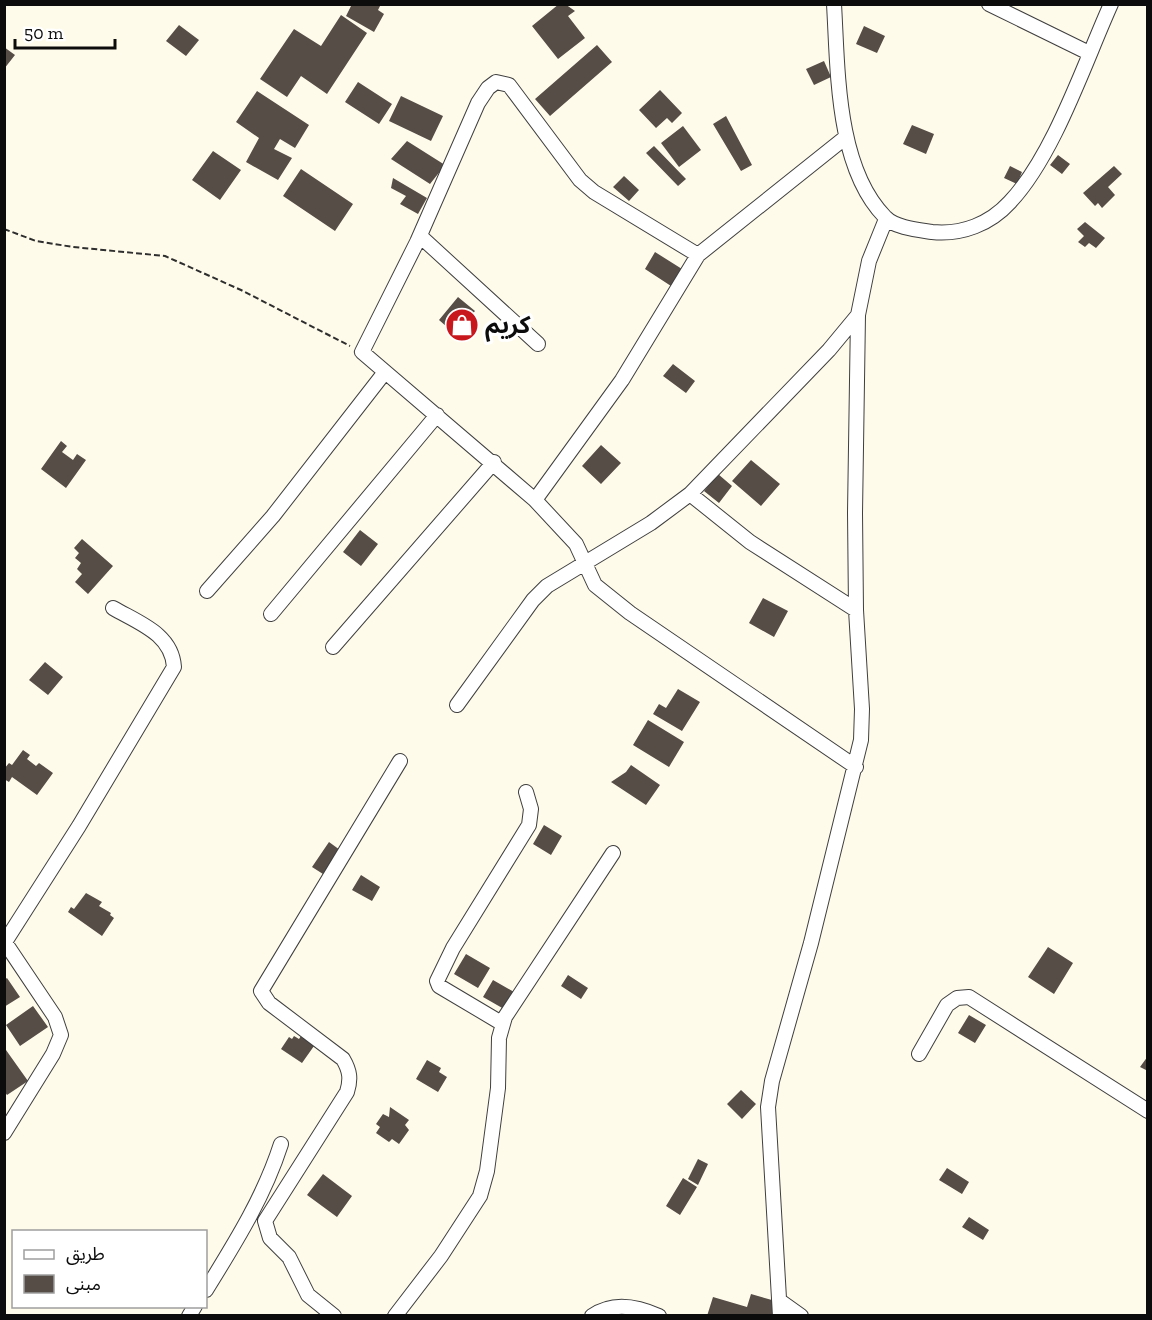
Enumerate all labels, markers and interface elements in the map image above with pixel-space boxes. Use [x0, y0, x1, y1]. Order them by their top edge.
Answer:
scale bar [15, 12, 116, 50]
text: 50 m [24, 22, 64, 44]
shop icon: كريم [444, 307, 480, 343]
place label: كريم [485, 310, 532, 342]
legend [12, 1230, 207, 1308]
text: طريق [66, 1243, 105, 1265]
text: مبنى [66, 1273, 101, 1295]

